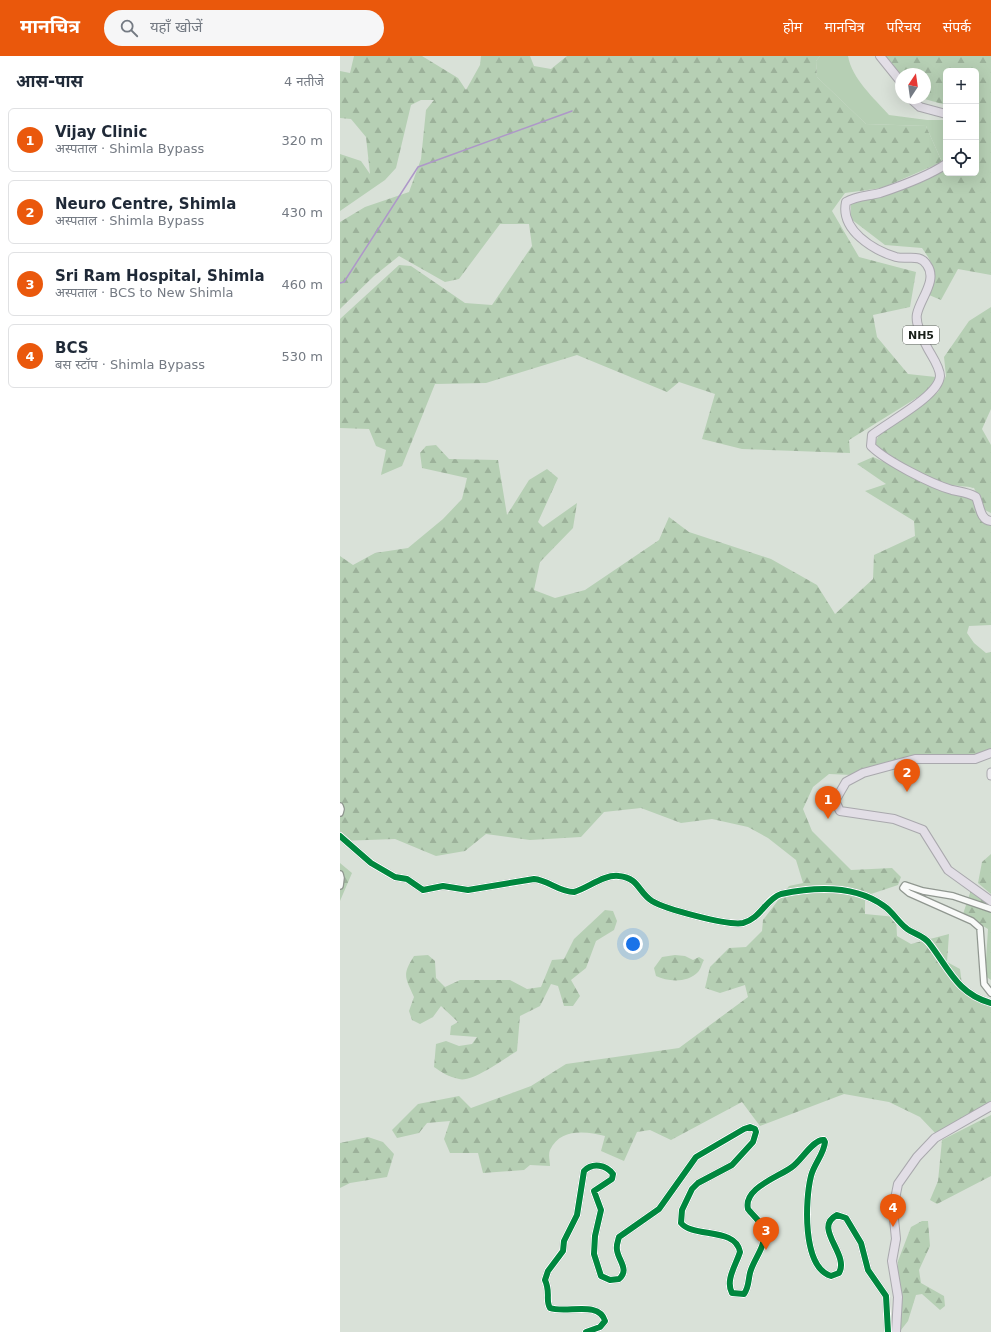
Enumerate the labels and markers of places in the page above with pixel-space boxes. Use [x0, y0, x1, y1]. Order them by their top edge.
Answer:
pin: 2 [894, 759, 920, 792]
pin: 1 [815, 786, 841, 819]
pin: 4 [880, 1194, 906, 1227]
pin: 3 [753, 1217, 779, 1250]

